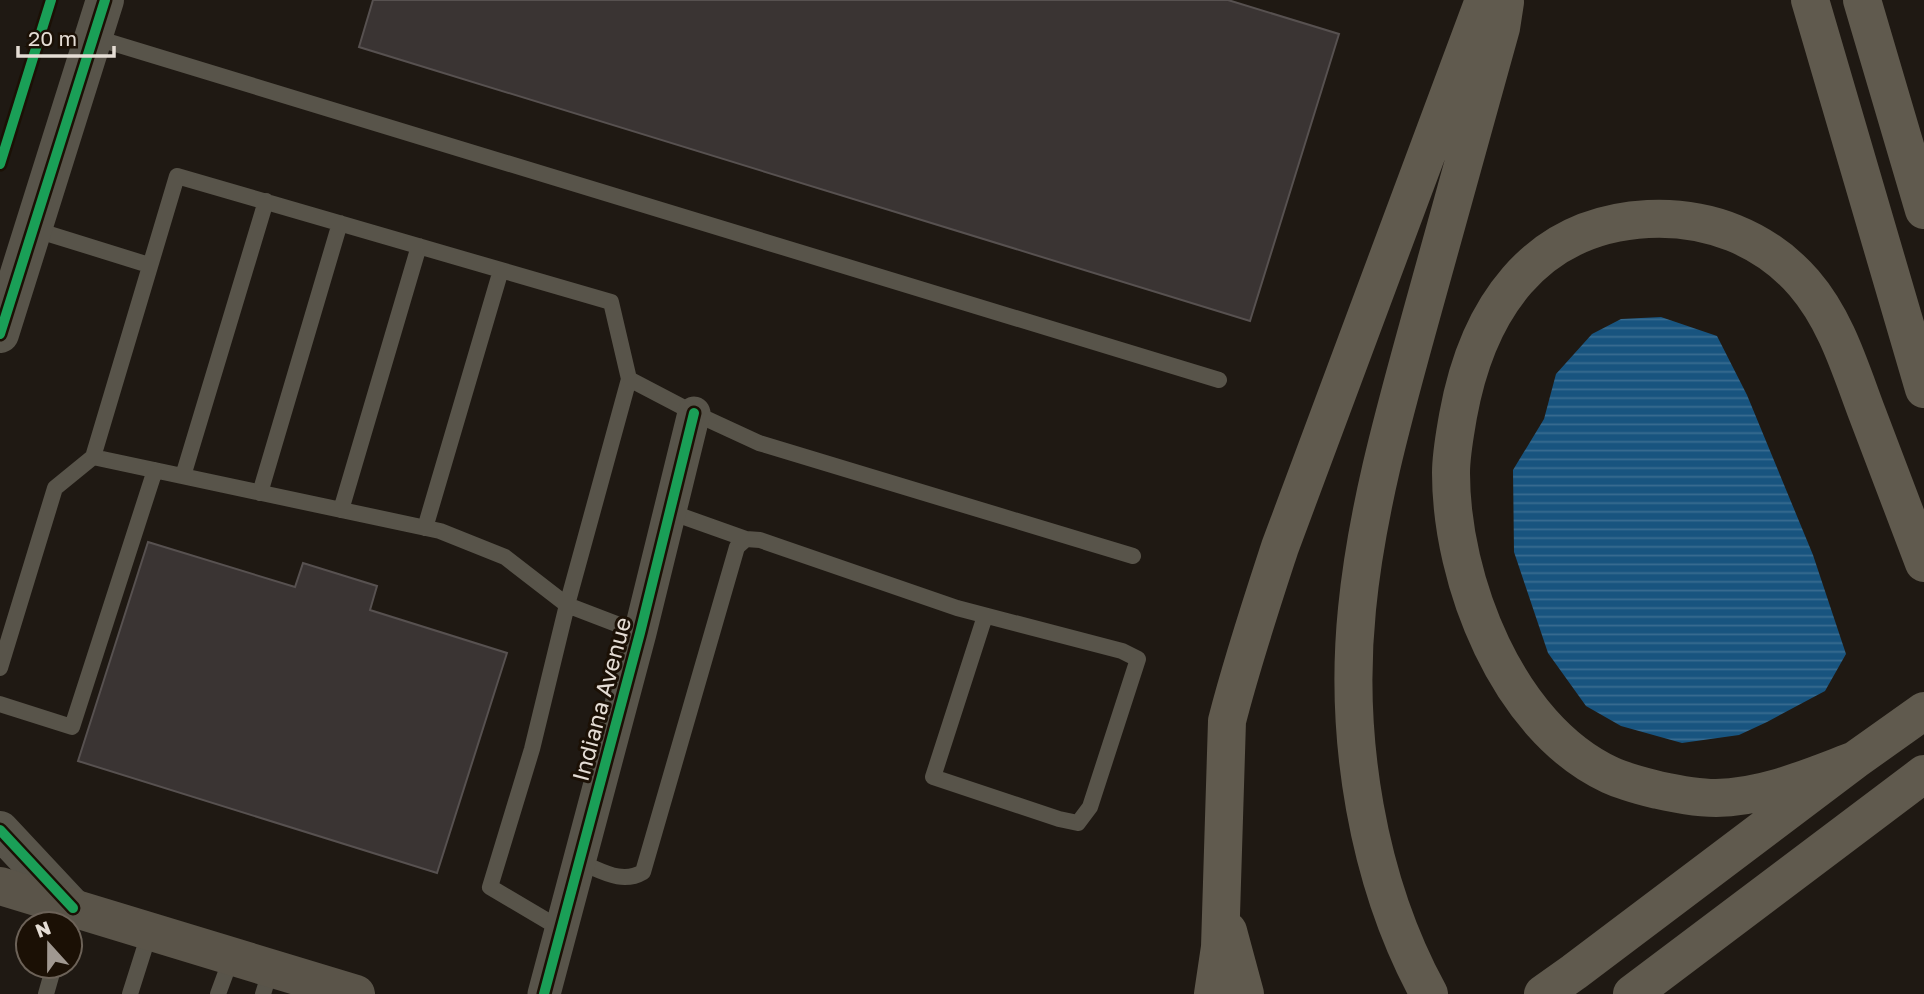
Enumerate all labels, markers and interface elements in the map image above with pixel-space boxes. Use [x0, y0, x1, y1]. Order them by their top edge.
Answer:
scale bar [18, 14, 114, 58]
text: 20 m [28, 25, 77, 51]
street label: Indiana Avenue [566, 614, 636, 784]
north arrow [14, 910, 84, 980]
text: N [32, 915, 54, 942]

